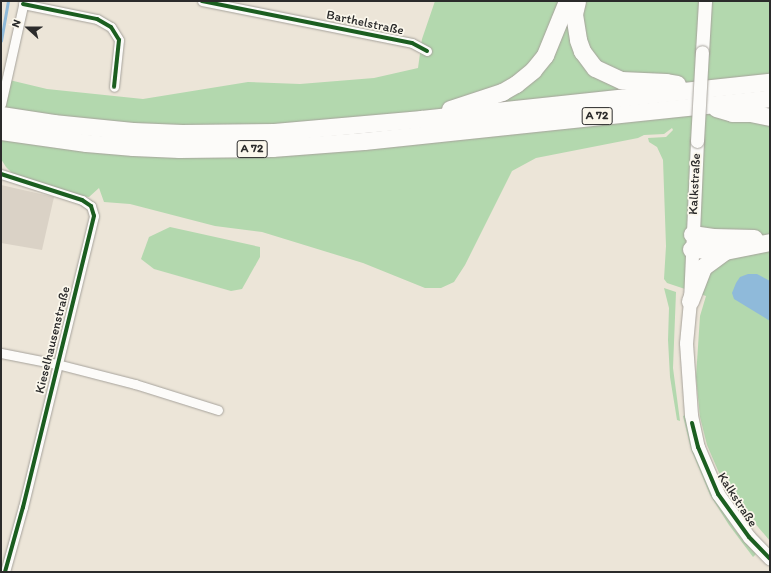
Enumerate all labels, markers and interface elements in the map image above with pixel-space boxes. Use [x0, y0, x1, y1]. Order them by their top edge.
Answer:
street label: Barthelstraße [325, 7, 405, 39]
north arrow [8, 8, 48, 48]
text: N [9, 18, 24, 29]
road number: A 72 [581, 106, 613, 126]
road number: A 72 [236, 139, 268, 159]
street label: Kalkstraße [686, 153, 704, 215]
street label: Kieselhausenstraße [32, 285, 74, 395]
street label: Kalkstraße [714, 470, 760, 530]

